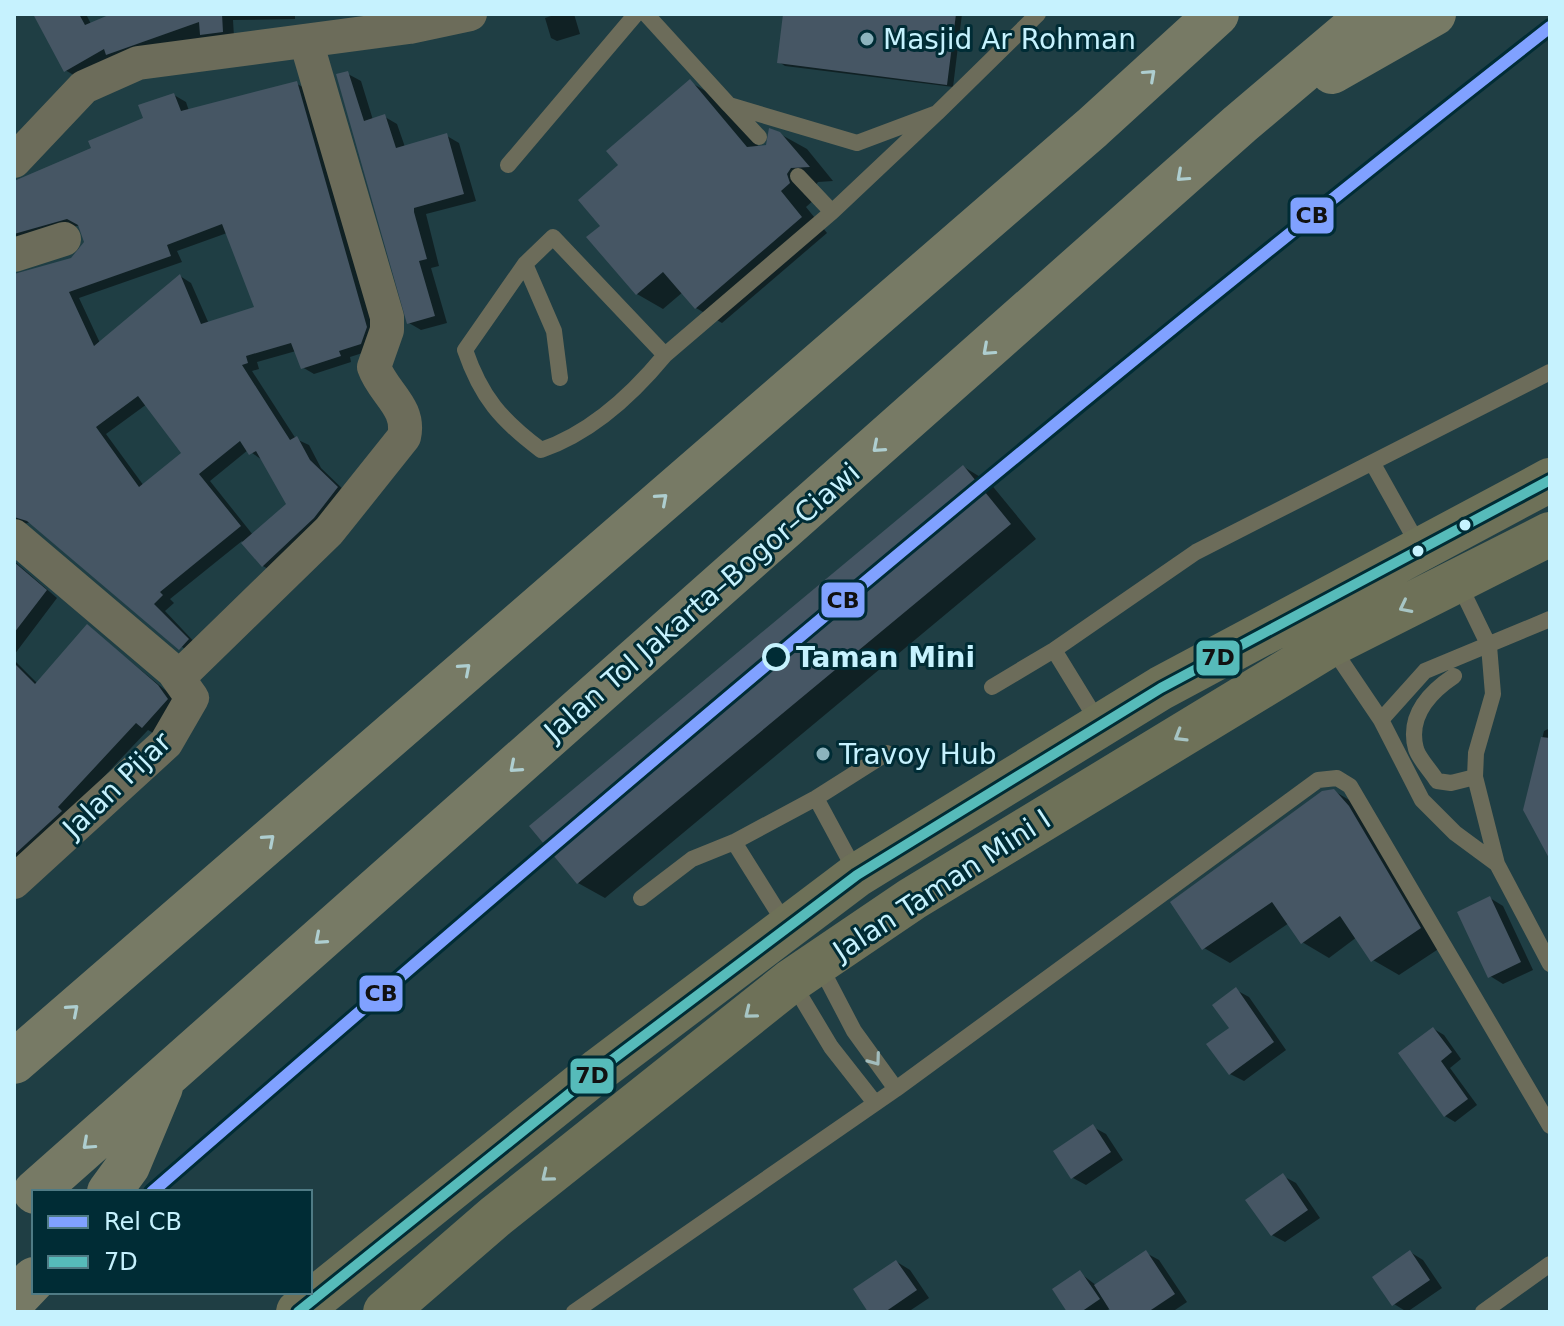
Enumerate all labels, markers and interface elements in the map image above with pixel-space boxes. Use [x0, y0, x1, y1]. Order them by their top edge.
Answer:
place label: Masjid Ar Rohman [883, 23, 1136, 56]
marker: Masjid Ar Rohman [858, 30, 876, 48]
one-way arrow [1140, 71, 1155, 85]
one-way arrow [1176, 167, 1191, 181]
line badge: CB [1289, 196, 1335, 235]
text: CB [1296, 203, 1328, 228]
one-way arrow [982, 340, 997, 354]
one-way arrow [873, 437, 888, 452]
street label: Jalan Tol Jakarta–Bogor–Ciawi [536, 456, 866, 749]
one-way arrow [653, 495, 667, 509]
unlabelled marker [1457, 517, 1473, 533]
unlabelled marker [1410, 543, 1426, 559]
line badge: CB [820, 581, 866, 619]
text: CB [827, 588, 859, 613]
one-way arrow [1399, 597, 1414, 613]
line badge: 7D [1195, 639, 1241, 677]
place label: Taman Mini [796, 641, 975, 674]
marker: Taman Mini [763, 644, 789, 670]
text: 7D [1201, 645, 1235, 670]
one-way arrow [456, 665, 471, 679]
street label: Jalan Pijar [55, 725, 178, 846]
one-way arrow [1174, 726, 1189, 742]
place label: Travoy Hub [838, 738, 996, 771]
marker: Travoy Hub [814, 745, 832, 763]
one-way arrow [509, 757, 524, 772]
street label: Jalan Taman Mini I [826, 802, 1057, 969]
one-way arrow [259, 835, 274, 849]
one-way arrow [314, 929, 329, 943]
line badge: CB [358, 974, 404, 1013]
text: CB [365, 981, 397, 1006]
one-way arrow [744, 1004, 759, 1018]
one-way arrow [63, 1006, 78, 1020]
one-way arrow [865, 1051, 880, 1065]
line badge: 7D [569, 1057, 615, 1095]
text: 7D [575, 1063, 609, 1088]
one-way arrow [82, 1135, 97, 1149]
one-way arrow [541, 1166, 556, 1180]
legend [32, 1190, 312, 1294]
text: Rel CB [104, 1208, 182, 1236]
text: 7D [104, 1248, 138, 1276]

